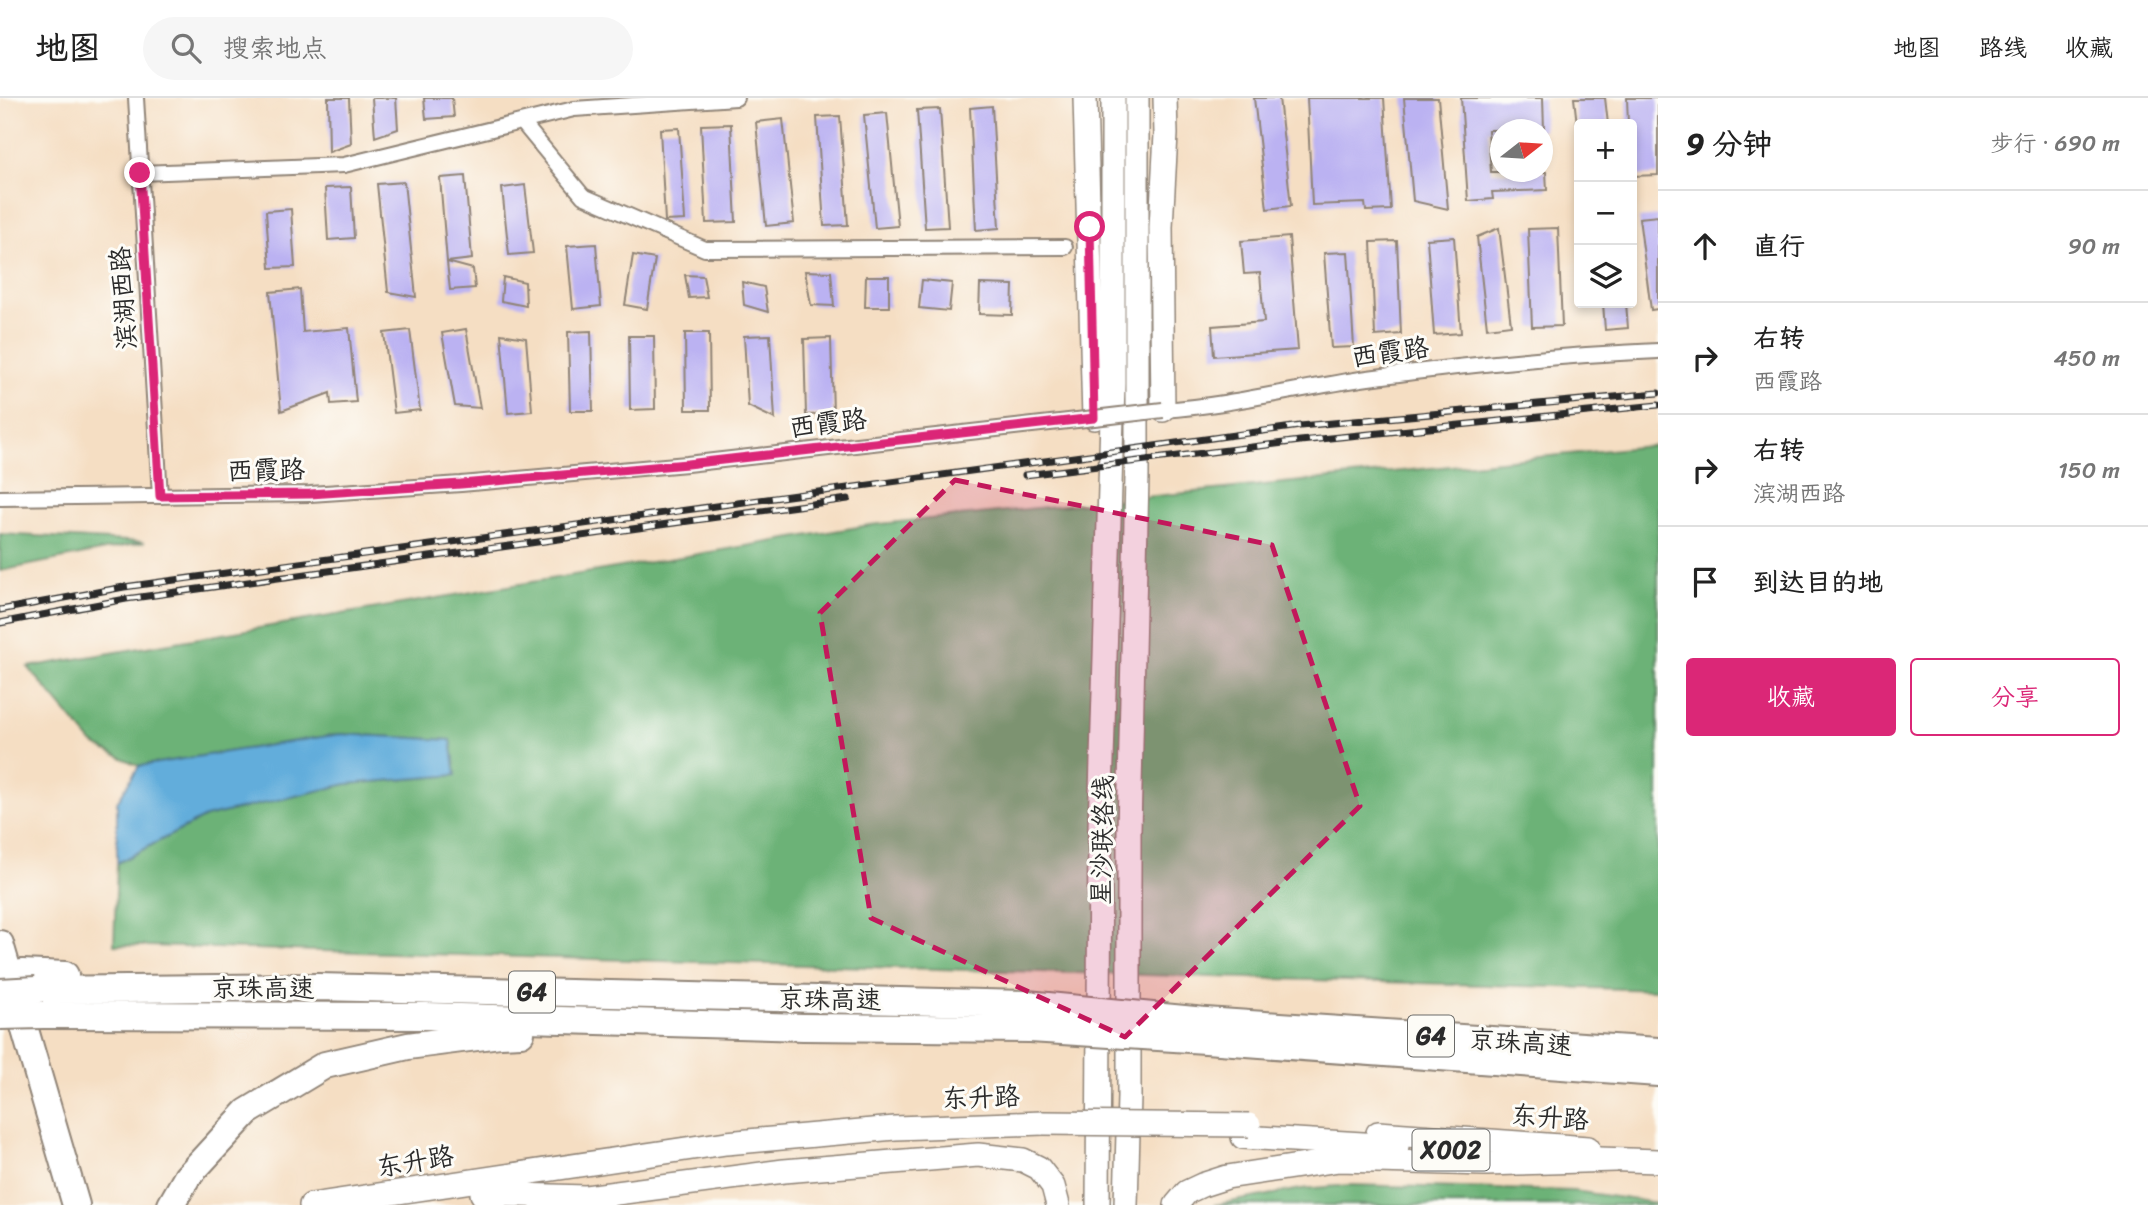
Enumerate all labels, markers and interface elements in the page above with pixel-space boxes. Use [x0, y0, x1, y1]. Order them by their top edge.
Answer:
search box [143, 17, 633, 80]
text: 地图 [35, 19, 101, 77]
text: 搜索地点 [223, 25, 327, 71]
text: 地图 [1893, 27, 1941, 69]
text: 路线 [1979, 27, 2027, 69]
text: 收藏 [2065, 27, 2113, 69]
icon: search [167, 29, 205, 67]
text: 9 分钟 [1686, 117, 1772, 171]
north arrow [1490, 119, 1553, 182]
map controls [1574, 119, 1637, 308]
button: + [1574, 119, 1637, 182]
text: 步行 · 690 m [1991, 123, 2120, 164]
route end [124, 157, 155, 188]
button: − [1574, 182, 1637, 245]
route start [1074, 211, 1105, 242]
text: 直行 [1753, 223, 1805, 269]
text: 90 m [2068, 226, 2120, 267]
icon: ahead [1686, 227, 1724, 265]
street label: 滨湖西路 [96, 245, 150, 351]
button: layers [1574, 245, 1637, 308]
text: 右转 [1753, 315, 1805, 361]
street label: 西霞路 [1348, 324, 1432, 380]
text: 450 m [2053, 338, 2120, 379]
icon: right [1686, 339, 1724, 377]
text: 西霞路 [1753, 361, 1822, 402]
street label: 西霞路 [786, 395, 870, 451]
text: 右转 [1753, 427, 1805, 473]
street label: 西霞路 [227, 446, 305, 494]
text: 150 m [2058, 450, 2120, 491]
icon: right [1686, 451, 1724, 489]
text: 滨湖西路 [1753, 473, 1845, 514]
text: 到达目的地 [1753, 559, 1883, 605]
icon: arrive [1686, 563, 1724, 601]
button: 收藏 [1686, 658, 1896, 736]
button: 分享 [1910, 658, 2120, 736]
street label: 星沙联络线 [1078, 775, 1126, 905]
street label: 京珠高速 [211, 965, 315, 1011]
road number: G4 [509, 972, 555, 1012]
street label: 京珠高速 [778, 975, 882, 1023]
street label: 京珠高速 [1468, 1015, 1574, 1069]
road number: G4 [1408, 1016, 1454, 1056]
street label: 东升路 [941, 1073, 1021, 1121]
street label: 东升路 [1509, 1091, 1591, 1143]
road number: X002 [1412, 1130, 1490, 1170]
street label: 东升路 [373, 1132, 457, 1190]

